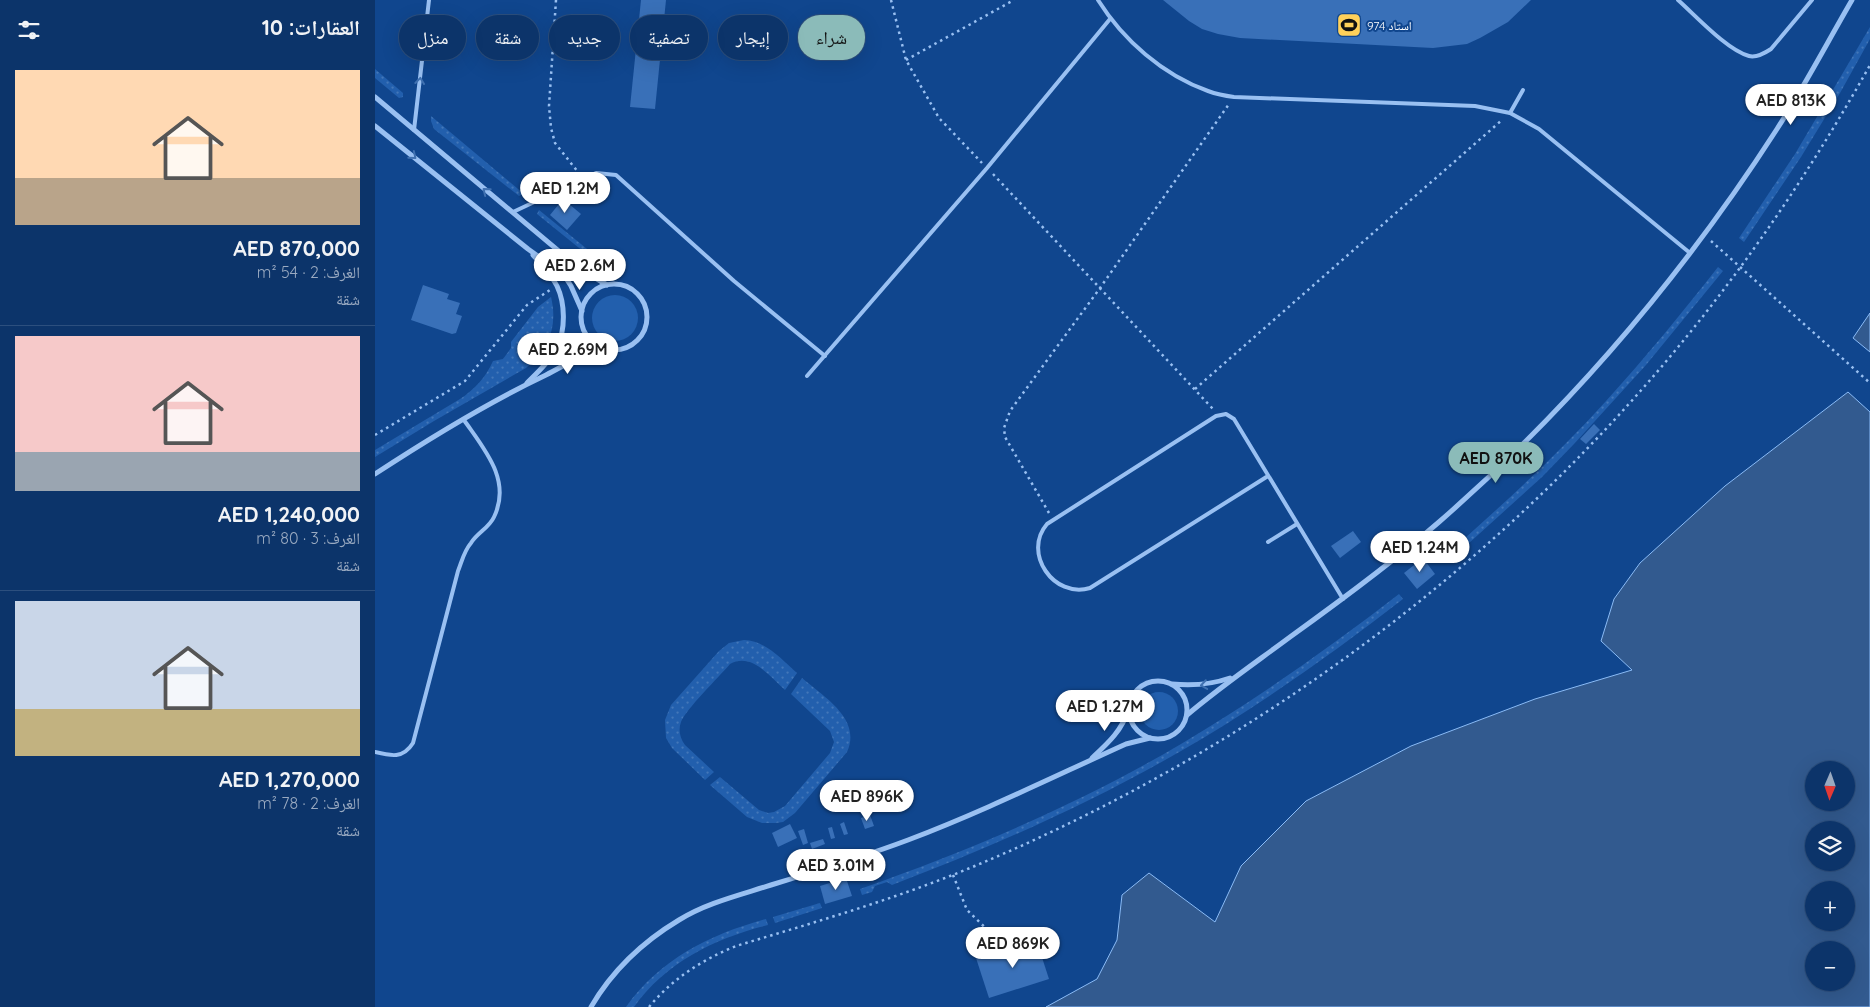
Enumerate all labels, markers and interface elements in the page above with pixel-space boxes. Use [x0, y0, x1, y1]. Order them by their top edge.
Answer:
sports icon: استاد 974 [1336, 12, 1362, 38]
text: العقارات: 10 [262, 14, 360, 40]
chip: منزل [399, 15, 466, 60]
chip: شقة [476, 15, 539, 60]
chip: جديد [549, 15, 620, 60]
chip: تصفية [630, 15, 708, 60]
chip: إيجار [718, 15, 788, 60]
chip: شراء [798, 15, 865, 60]
icon: filters [15, 16, 43, 44]
place label: استاد 974 [1367, 18, 1412, 33]
one-way arrow [414, 77, 425, 85]
pin: AED 813K [1739, 84, 1843, 126]
text: AED 813K [1756, 90, 1826, 110]
icon: home [143, 103, 233, 193]
one-way arrow [408, 151, 417, 160]
pin: AED 1.2M [513, 172, 617, 214]
text: AED 1.2M [531, 178, 599, 198]
one-way arrow [483, 187, 492, 196]
text: AED 870,000 [233, 235, 360, 261]
pin: AED 2.6M [528, 248, 632, 291]
text: AED 2.6M [545, 255, 615, 275]
text: الغرف: 2 · 54 m² [257, 262, 360, 282]
text: شقة [336, 289, 360, 309]
pin: AED 2.69M [511, 332, 625, 375]
text: AED 2.69M [528, 339, 608, 359]
icon: home [143, 368, 233, 458]
pin: AED 870K [1444, 442, 1548, 484]
text: AED 870K [1459, 448, 1533, 468]
text: AED 1,240,000 [218, 501, 360, 527]
text: الغرف: 3 · 80 m² [256, 528, 360, 548]
pin: AED 1.24M [1363, 530, 1477, 573]
text: AED 1.24M [1381, 537, 1459, 557]
text: شقة [336, 555, 360, 575]
icon: home [143, 633, 233, 723]
one-way arrow [1200, 679, 1208, 689]
pin: AED 1.27M [1048, 690, 1162, 732]
text: AED 1.27M [1067, 696, 1143, 716]
north arrow [1805, 761, 1855, 811]
map controls [1805, 761, 1855, 991]
text: AED 1,270,000 [219, 766, 360, 792]
pin: AED 896K [815, 780, 919, 822]
text: AED 896K [831, 786, 903, 806]
text: الغرف: 2 · 78 m² [257, 793, 360, 813]
text: شقة [336, 820, 360, 840]
button: layers [1805, 821, 1855, 871]
pin: AED 3.01M [779, 848, 893, 891]
text: AED 3.01M [797, 855, 875, 875]
button: + [1805, 881, 1855, 931]
pin: AED 869K [961, 926, 1065, 969]
text: AED 869K [977, 933, 1049, 953]
button: − [1805, 941, 1855, 991]

